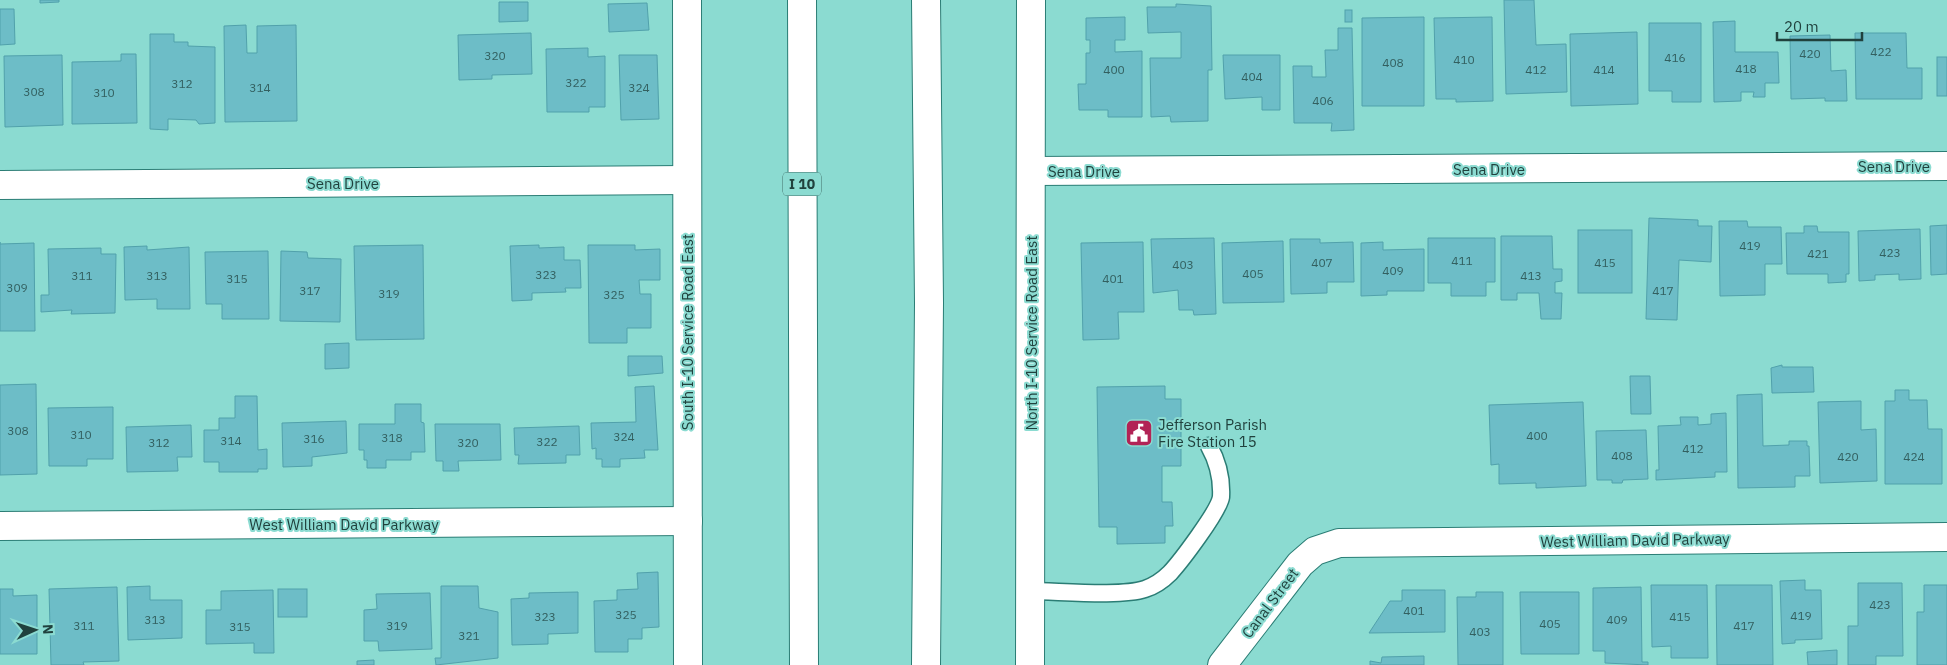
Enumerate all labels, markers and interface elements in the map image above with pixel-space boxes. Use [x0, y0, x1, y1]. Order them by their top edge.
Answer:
scale bar [1777, 10, 1862, 42]
text: 20 m [1784, 17, 1819, 36]
house number: 422 [1870, 44, 1892, 59]
house number: 420 [1799, 46, 1821, 61]
house number: 320 [484, 48, 506, 63]
house number: 416 [1664, 50, 1686, 65]
house number: 410 [1453, 52, 1475, 67]
house number: 408 [1382, 55, 1404, 70]
house number: 418 [1735, 61, 1757, 76]
house number: 400 [1103, 62, 1125, 77]
house number: 412 [1525, 62, 1547, 77]
house number: 414 [1593, 62, 1615, 77]
house number: 404 [1241, 69, 1263, 84]
house number: 322 [565, 75, 587, 90]
house number: 312 [171, 76, 193, 91]
house number: 314 [249, 80, 271, 95]
house number: 324 [628, 80, 650, 95]
house number: 308 [23, 84, 45, 99]
house number: 310 [93, 85, 115, 100]
house number: 406 [1312, 93, 1334, 108]
street label: Sena Drive [1858, 157, 1930, 176]
street label: Sena Drive [1453, 160, 1525, 179]
street label: Sena Drive [1048, 162, 1120, 181]
road number: I 10 [783, 172, 821, 195]
street label: Sena Drive [307, 174, 379, 193]
street label: South I-10 Service Road East [678, 234, 697, 430]
street label: North I-10 Service Road East [1022, 235, 1041, 431]
house number: 419 [1739, 238, 1761, 253]
house number: 423 [1879, 245, 1901, 260]
house number: 421 [1807, 246, 1829, 261]
house number: 411 [1451, 253, 1473, 268]
house number: 407 [1311, 255, 1333, 270]
house number: 415 [1594, 255, 1616, 270]
house number: 403 [1172, 257, 1194, 272]
house number: 409 [1382, 263, 1404, 278]
house number: 405 [1242, 266, 1264, 281]
house number: 323 [535, 267, 557, 282]
house number: 311 [71, 268, 93, 283]
house number: 313 [146, 268, 168, 283]
house number: 413 [1520, 268, 1542, 283]
house number: 315 [226, 271, 248, 286]
house number: 401 [1102, 271, 1124, 286]
house number: 309 [6, 280, 28, 295]
house number: 317 [299, 283, 321, 298]
house number: 417 [1652, 283, 1674, 298]
house number: 319 [378, 286, 400, 301]
house number: 325 [603, 287, 625, 302]
place label: Jefferson Parish Fire Station 15 [1158, 415, 1267, 451]
public building icon: Jefferson Parish Fire Station 15 [1124, 418, 1154, 448]
house number: 308 [7, 423, 29, 438]
house number: 310 [70, 427, 92, 442]
house number: 400 [1526, 428, 1548, 443]
house number: 324 [613, 429, 635, 444]
house number: 318 [381, 430, 403, 445]
house number: 316 [303, 431, 325, 446]
house number: 314 [220, 433, 242, 448]
house number: 322 [536, 434, 558, 449]
house number: 312 [148, 435, 170, 450]
house number: 320 [457, 435, 479, 450]
house number: 412 [1682, 441, 1704, 456]
house number: 408 [1611, 448, 1633, 463]
house number: 420 [1837, 449, 1859, 464]
house number: 424 [1903, 449, 1925, 464]
street label: West William David Parkway [249, 515, 439, 534]
street label: West William David Parkway [1540, 529, 1730, 551]
street label: Canal Street [1238, 564, 1302, 642]
house number: 423 [1869, 597, 1891, 612]
house number: 401 [1403, 603, 1425, 618]
north arrow [10, 605, 60, 655]
house number: 325 [615, 607, 637, 622]
house number: 419 [1790, 608, 1812, 623]
house number: 323 [534, 609, 556, 624]
house number: 415 [1669, 609, 1691, 624]
house number: 313 [144, 612, 166, 627]
house number: 409 [1606, 612, 1628, 627]
house number: 405 [1539, 616, 1561, 631]
house number: 311 [73, 618, 95, 633]
house number: 319 [386, 618, 408, 633]
house number: 417 [1733, 618, 1755, 633]
house number: 315 [229, 619, 251, 634]
text: N [39, 624, 57, 635]
house number: 403 [1469, 624, 1491, 639]
house number: 321 [458, 628, 480, 643]

